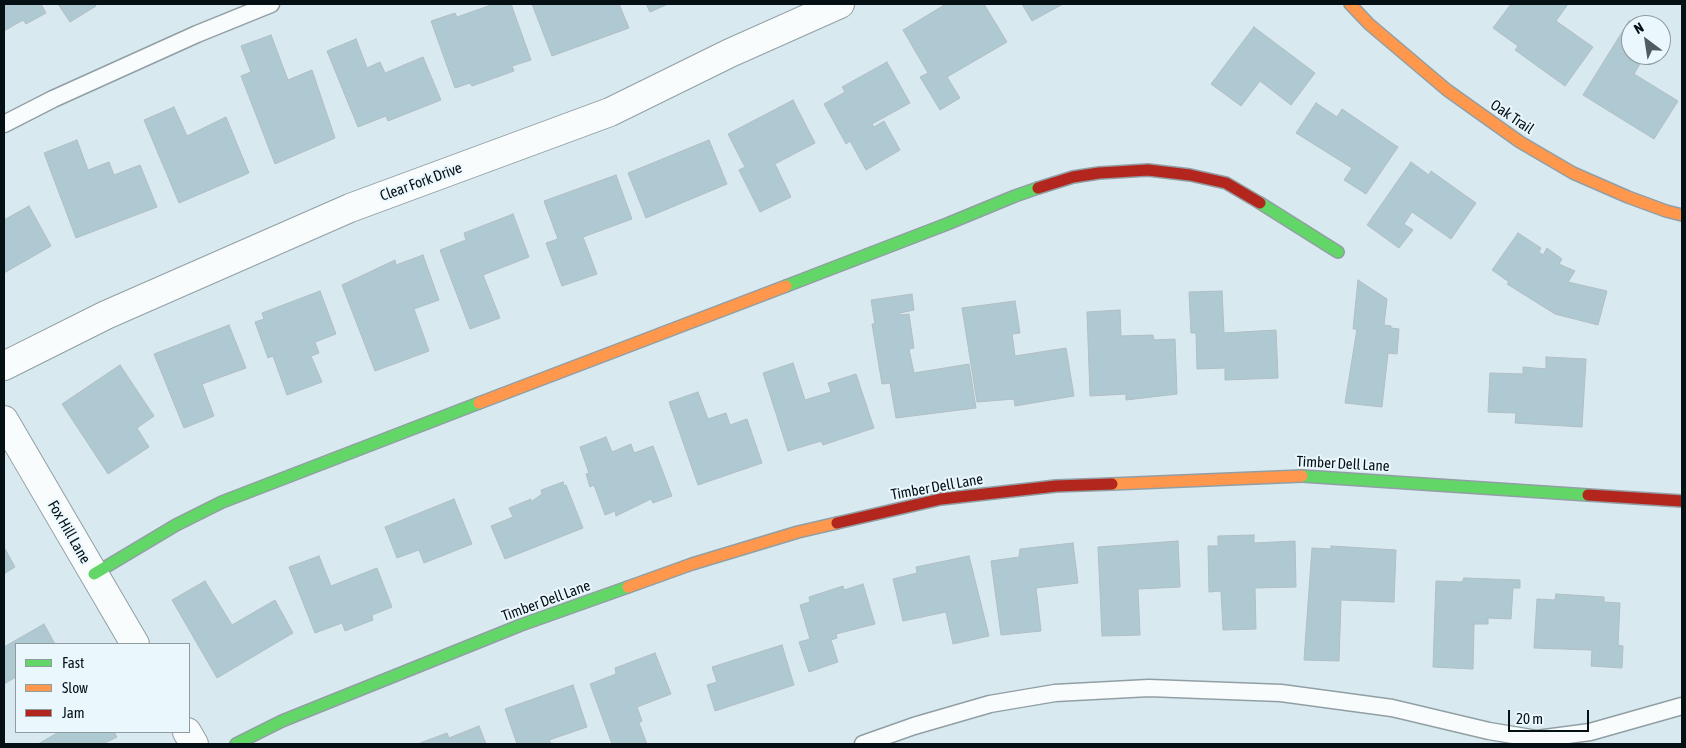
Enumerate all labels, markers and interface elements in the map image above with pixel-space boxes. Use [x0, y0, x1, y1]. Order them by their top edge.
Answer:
north arrow [1621, 15, 1671, 65]
text: N [1631, 19, 1646, 37]
street label: Oak Trail [1487, 96, 1537, 138]
street label: Clear Fork Drive [378, 159, 464, 205]
street label: Timber Dell Lane [1296, 453, 1390, 475]
street label: Timber Dell Lane [890, 470, 984, 504]
street label: Fox Hill Lane [44, 497, 94, 567]
street label: Timber Dell Lane [499, 577, 593, 625]
legend [15, 643, 190, 733]
text: Fast [62, 654, 84, 671]
text: Slow [62, 679, 88, 696]
scale bar [1511, 700, 1592, 732]
text: Jam [62, 704, 85, 721]
text: 20 m [1516, 710, 1543, 727]

